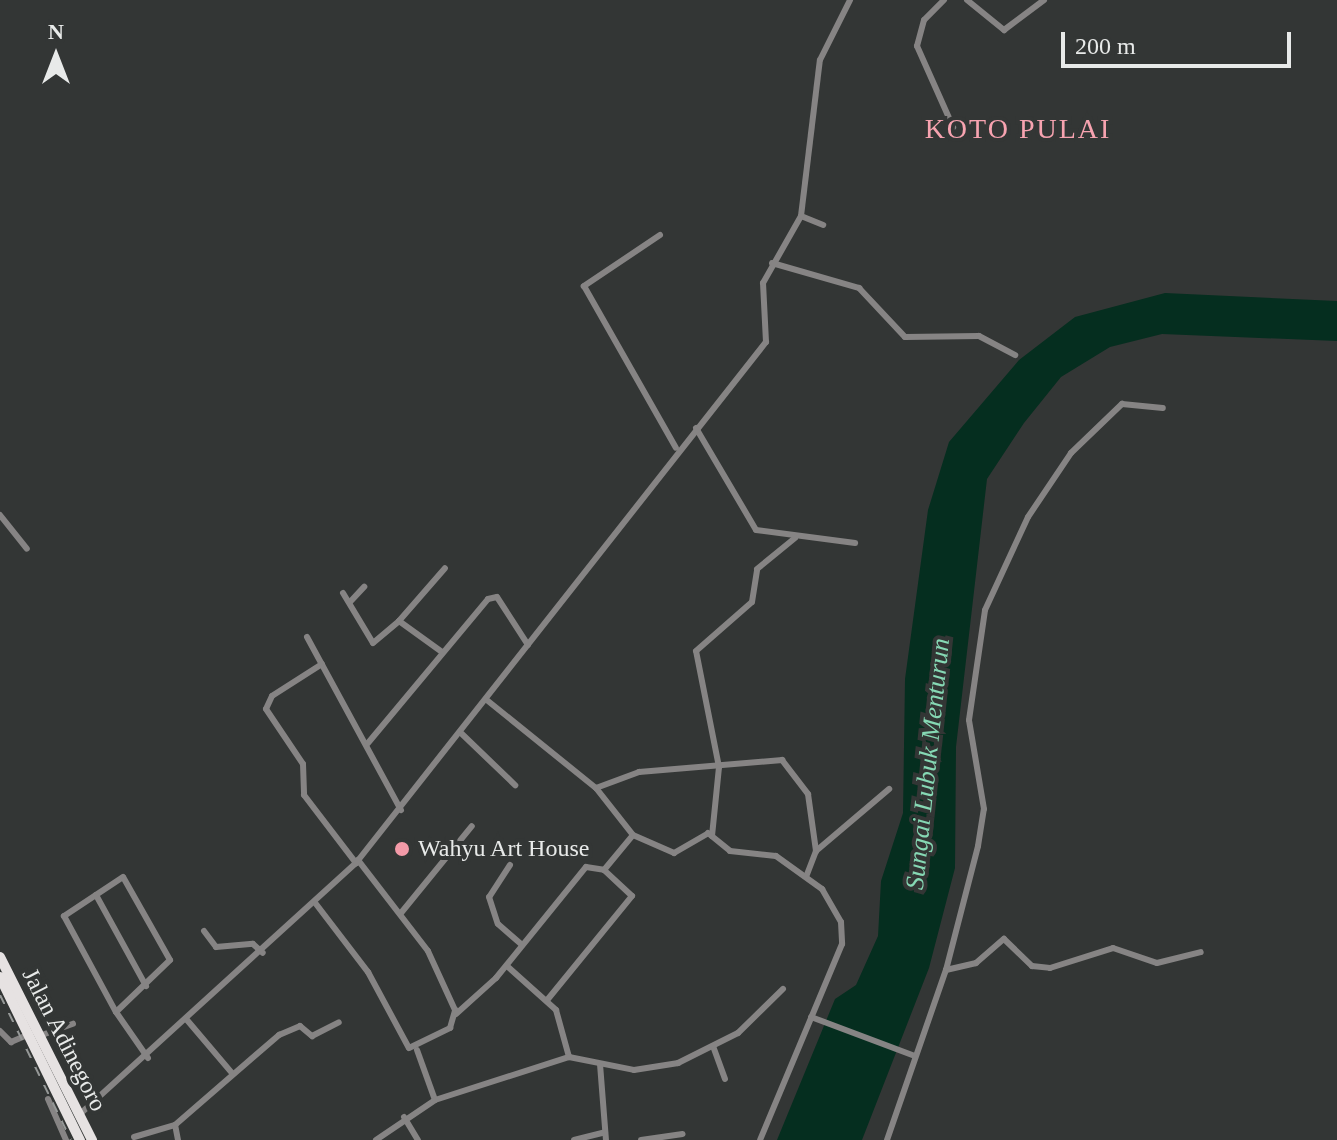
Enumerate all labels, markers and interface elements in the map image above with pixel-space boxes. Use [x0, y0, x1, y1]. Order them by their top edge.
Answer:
north arrow [16, 16, 96, 96]
scale bar [1065, 16, 1295, 66]
text: N [48, 19, 64, 44]
text: 200 m [1075, 33, 1136, 59]
district label: KOTO PULAI [925, 112, 1111, 146]
water label: Sungai Lubuk Menturun [899, 637, 957, 891]
place label: Wahyu Art House [418, 835, 591, 863]
marker: Wahyu Art House [393, 840, 411, 858]
street label: Jalan Adinegoro [15, 963, 113, 1117]

